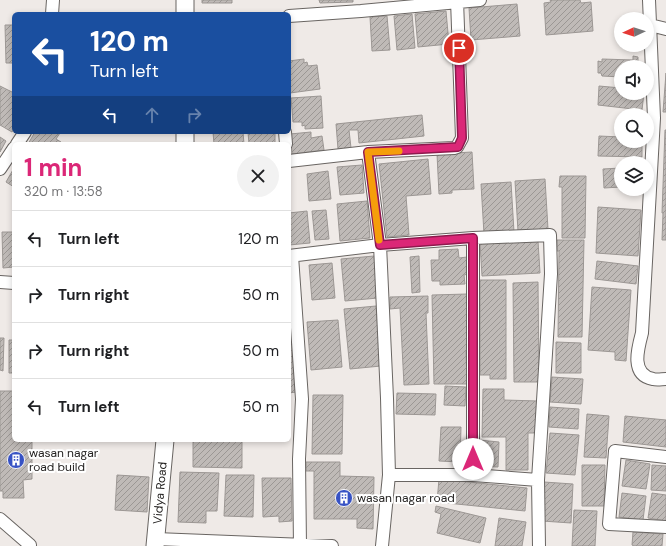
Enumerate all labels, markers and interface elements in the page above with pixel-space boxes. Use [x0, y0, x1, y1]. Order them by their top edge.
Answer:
north arrow [614, 12, 654, 52]
map controls [614, 12, 654, 196]
text: 120 m [90, 23, 169, 60]
icon: left [24, 28, 76, 80]
pin [442, 31, 476, 65]
icon: arrive [448, 37, 470, 59]
text: Turn left [90, 59, 159, 83]
button: sound [614, 60, 654, 100]
icon: left [99, 104, 121, 126]
icon: ahead [141, 104, 163, 126]
icon: right [183, 104, 205, 126]
button: search [614, 108, 654, 148]
text: 1 min [24, 152, 82, 183]
button: close [237, 155, 279, 197]
button: layers [614, 156, 654, 196]
text: 320 m · 13:58 [24, 183, 103, 200]
icon: left [24, 228, 46, 250]
text: Turn left [58, 229, 119, 249]
text: 120 m [238, 229, 279, 249]
icon: right [24, 284, 46, 306]
text: Turn right [58, 285, 129, 305]
text: 50 m [242, 285, 279, 305]
icon: right [24, 340, 46, 362]
text: Turn right [58, 341, 129, 361]
text: 50 m [242, 341, 279, 361]
icon: left [24, 396, 46, 418]
text: Turn left [58, 397, 119, 417]
text: 50 m [242, 397, 279, 417]
position arrow [452, 438, 494, 480]
place label: wasan nagar road build [29, 445, 99, 475]
building icon: wasan nagar road build [6, 450, 26, 470]
street label: Vidya Road [149, 461, 171, 525]
building icon: wasan nagar road [334, 488, 354, 508]
place label: wasan nagar road [357, 490, 455, 506]

